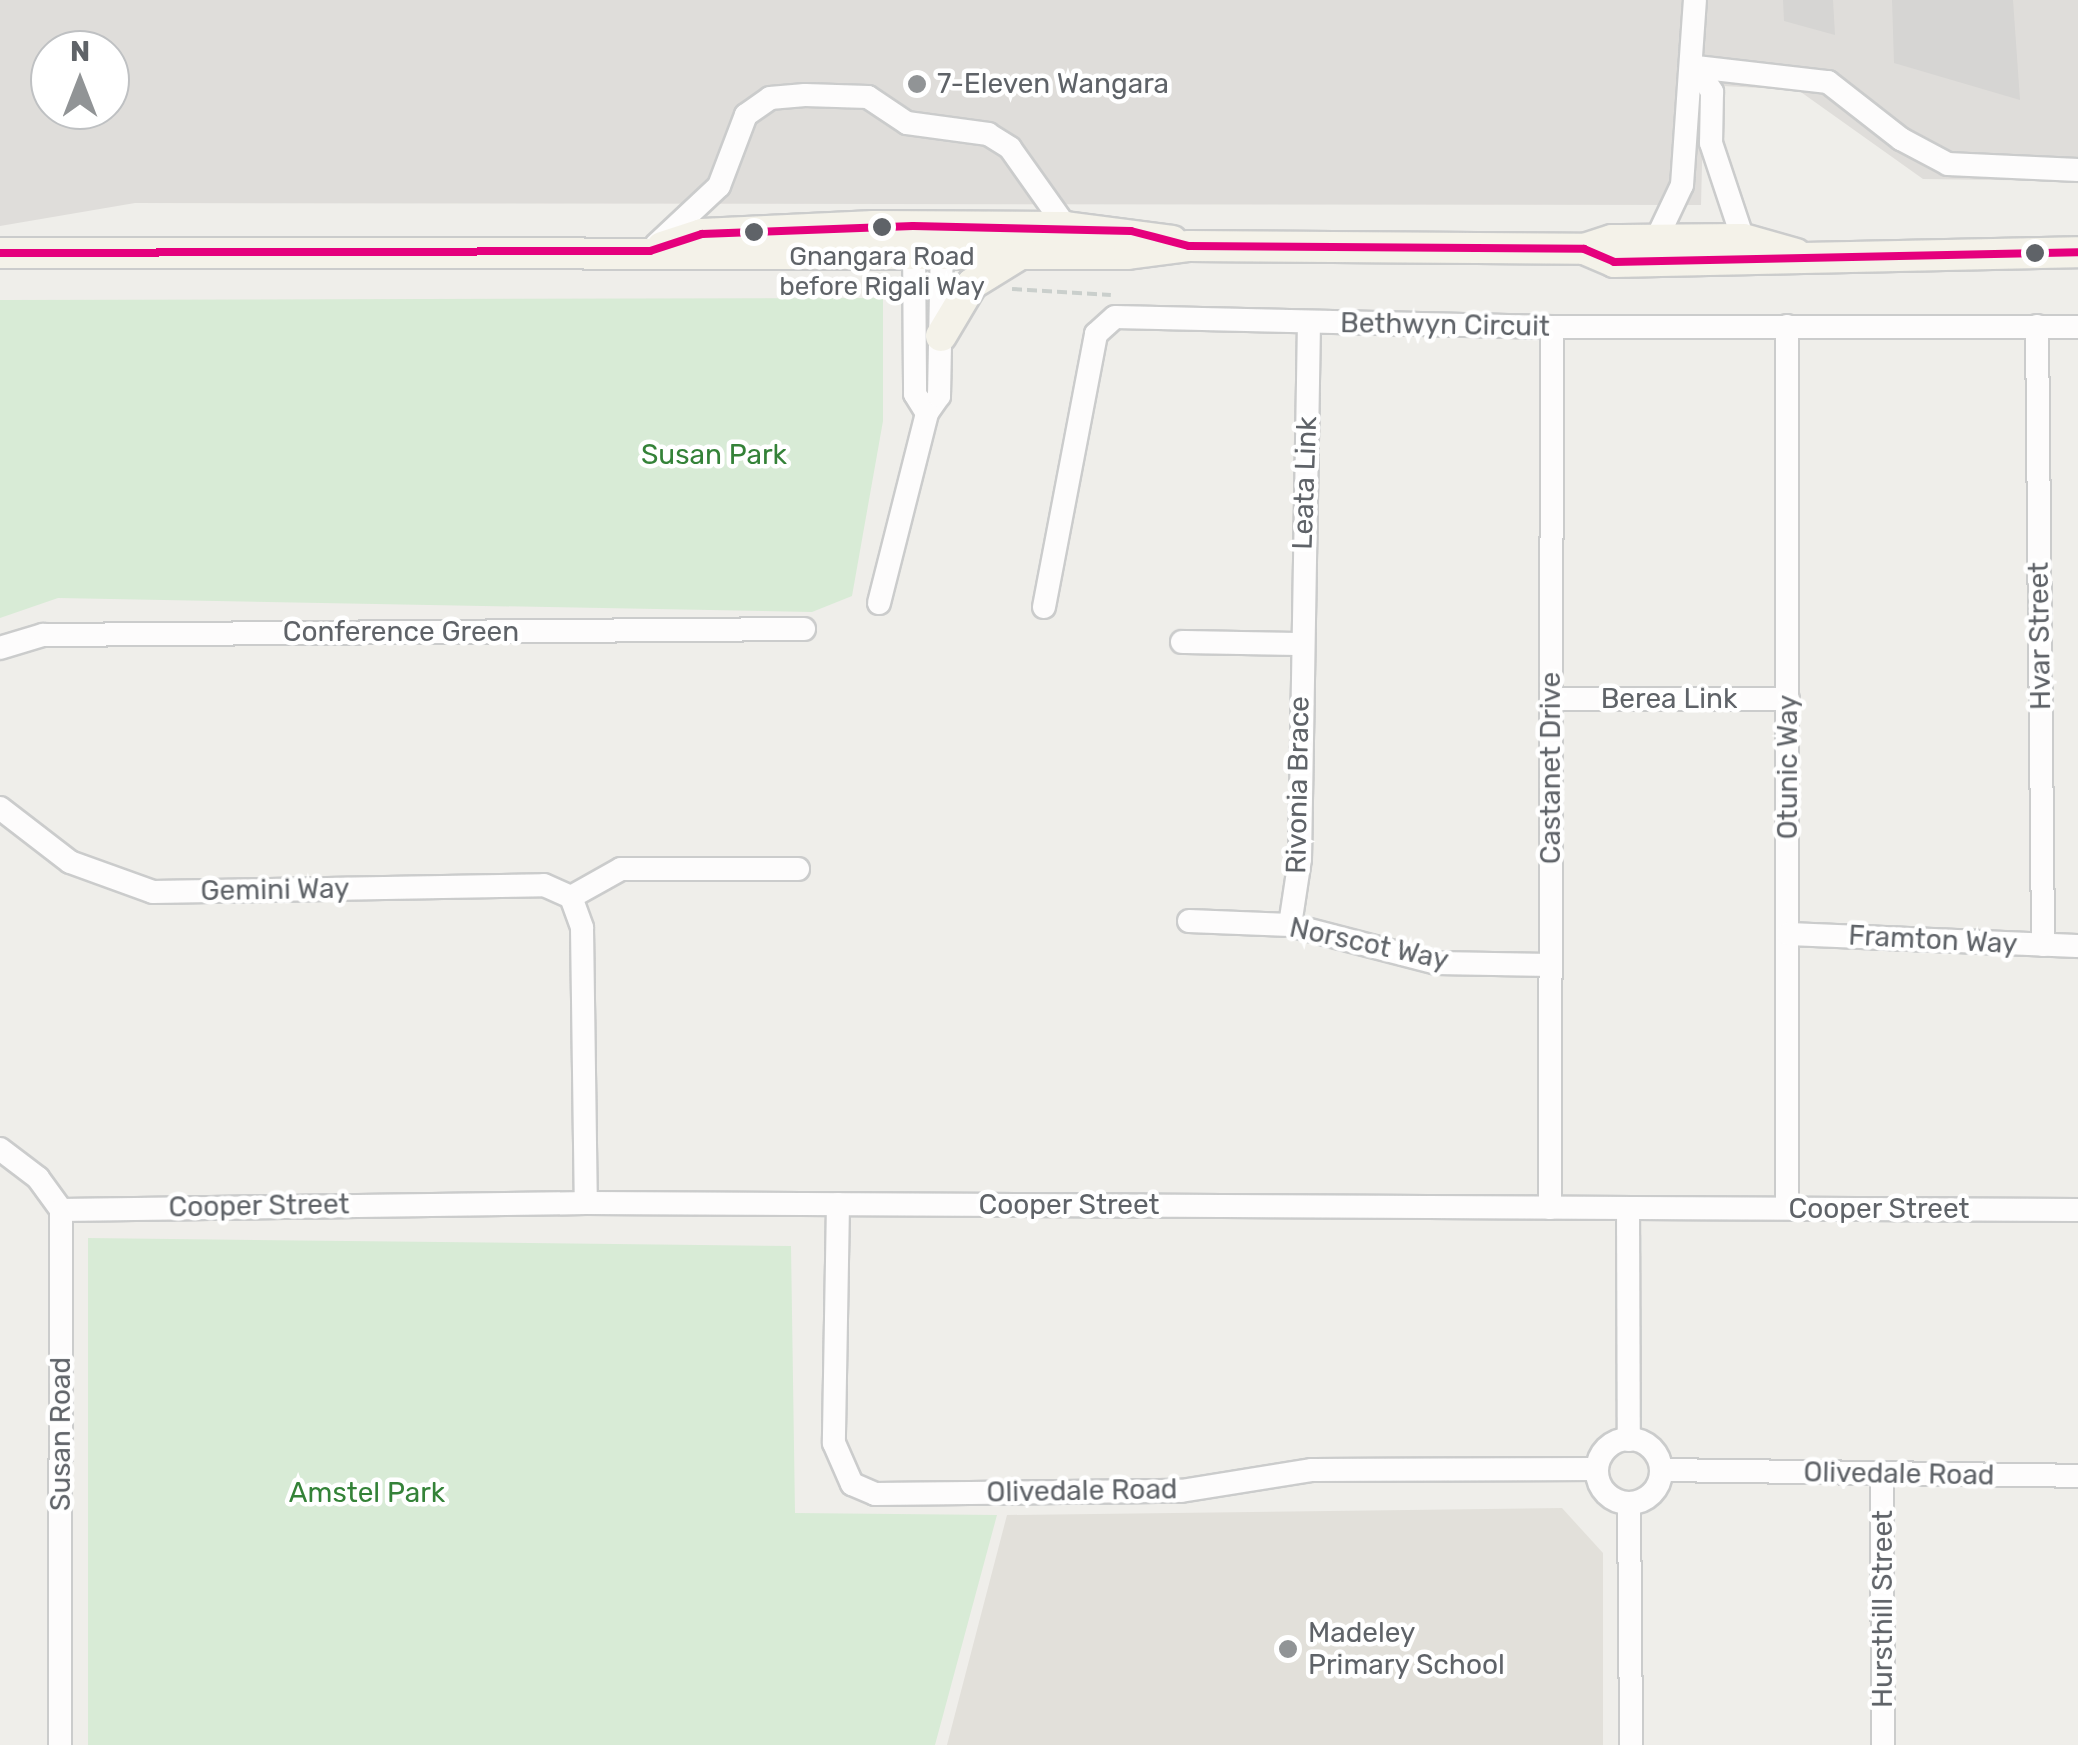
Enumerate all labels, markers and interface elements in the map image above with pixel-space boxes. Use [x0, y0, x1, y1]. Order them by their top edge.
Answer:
north arrow [30, 30, 130, 130]
text: N [70, 35, 90, 68]
place label: 7-Eleven Wangara [937, 67, 1169, 101]
marker: 7-Eleven Wangara [906, 73, 928, 95]
marker: Gnangara Road before Rigali Way [872, 217, 892, 237]
unlabelled marker [744, 222, 764, 242]
place label: Gnangara Road before Rigali Way [779, 241, 985, 302]
unlabelled marker [2025, 243, 2045, 263]
street label: Bethwyn Circuit [1340, 306, 1550, 344]
street label: Leata Link [1286, 416, 1324, 550]
park label: Susan Park [641, 438, 787, 472]
street label: Hvar Street [2022, 561, 2058, 711]
street label: Conference Green [283, 615, 519, 649]
street label: Castanet Drive [1534, 672, 1568, 864]
street label: Berea Link [1601, 682, 1737, 716]
street label: Otunic Way [1771, 694, 1805, 840]
street label: Rivonia Brace [1280, 696, 1316, 874]
street label: Gemini Way [200, 872, 350, 908]
street label: Norscot Way [1286, 911, 1452, 977]
street label: Framton Way [1847, 919, 2019, 961]
street label: Cooper Street [168, 1188, 350, 1224]
street label: Cooper Street [978, 1188, 1160, 1222]
street label: Cooper Street [1788, 1192, 1970, 1226]
street label: Susan Road [44, 1357, 78, 1511]
street label: Olivedale Road [1803, 1456, 1995, 1492]
street label: Olivedale Road [986, 1473, 1178, 1509]
park label: Amstel Park [289, 1476, 445, 1510]
street label: Hursthill Street [1866, 1510, 1900, 1708]
place label: Madeley Primary School [1308, 1616, 1506, 1682]
marker: Madeley Primary School [1277, 1638, 1299, 1660]

